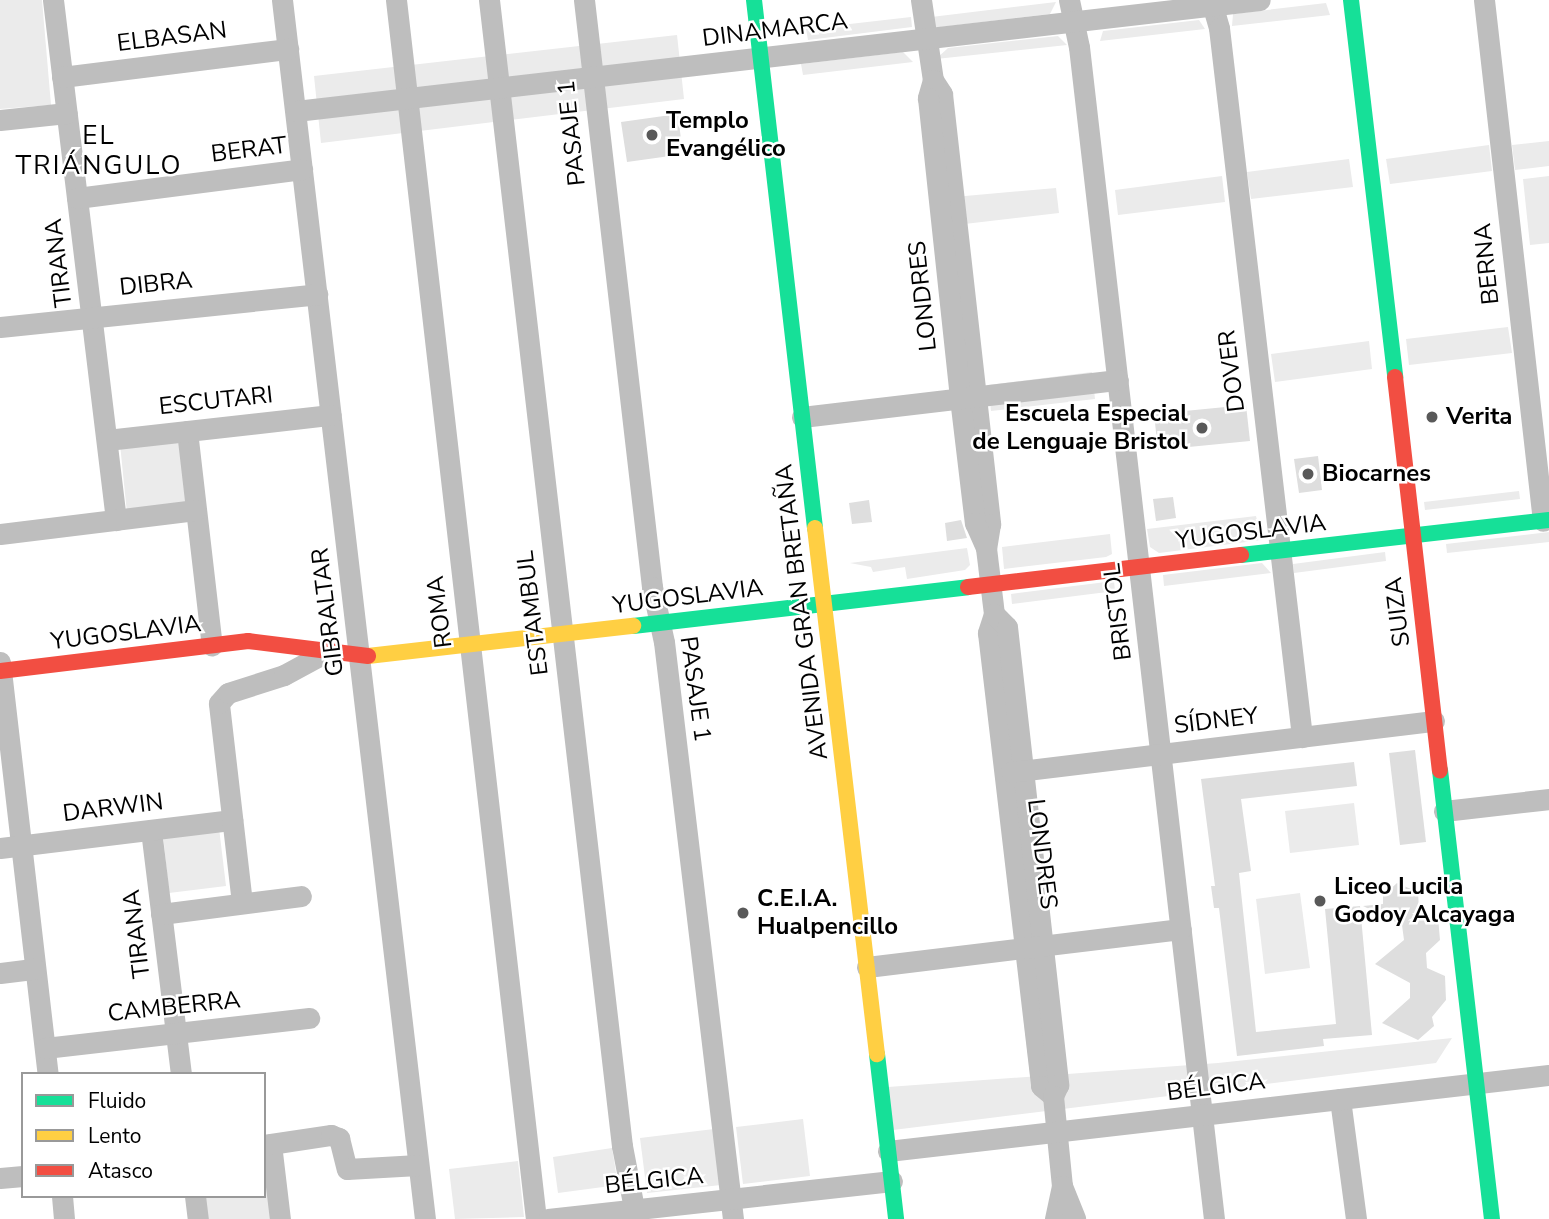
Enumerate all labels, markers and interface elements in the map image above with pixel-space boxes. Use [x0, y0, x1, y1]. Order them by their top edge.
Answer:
street label: DINAMARCA [701, 7, 849, 53]
street label: ELBASAN [115, 16, 229, 58]
street label: PASAJE 1 [552, 79, 592, 187]
place label: Templo Evangélico [666, 107, 786, 163]
district label: EL TRIÁNGULO [17, 120, 181, 182]
marker: Templo Evangélico [644, 127, 660, 143]
street label: BERAT [209, 131, 289, 169]
street label: TIRANA [39, 217, 79, 309]
street label: BERNA [1468, 222, 1506, 306]
street label: LONDRES [903, 239, 943, 353]
street label: DIBRA [118, 266, 194, 302]
street label: DOVER [1213, 328, 1251, 414]
street label: ESCUTARI [158, 381, 274, 421]
place label: Escuela Especial de Lenguaje Bristol [972, 400, 1188, 456]
place label: Verita [1446, 403, 1512, 431]
marker: Verita [1424, 409, 1440, 425]
marker: Escuela Especial de Lenguaje Bristol [1194, 420, 1210, 436]
place label: Biocarnes [1322, 460, 1431, 488]
street label: AVENIDA GRAN BRETAÑA [770, 462, 834, 762]
marker: Biocarnes [1300, 466, 1316, 482]
street label: YUGOSLAVIA [1174, 508, 1328, 556]
street label: GIBRALTAR [306, 546, 350, 678]
street label: ESTAMBUL [511, 549, 555, 677]
street label: BRISTOL [1098, 562, 1138, 662]
street label: YUGOSLAVIA [611, 573, 765, 621]
street label: ROMA [421, 574, 459, 650]
street label: SUIZA [1379, 576, 1417, 648]
street label: YUGOSLAVIA [49, 609, 203, 657]
street label: PASAJE 1 [673, 635, 717, 743]
street label: SÍDNEY [1172, 702, 1260, 740]
street label: DARWIN [61, 788, 165, 828]
street label: LONDRES [1021, 797, 1063, 911]
place label: Liceo Lucila Godoy Alcayaga [1334, 873, 1515, 929]
place label: C.E.I.A. Hualpencillo [757, 885, 898, 941]
street label: TIRANA [117, 888, 157, 980]
marker: Liceo Lucila Godoy Alcayaga [1312, 893, 1328, 909]
marker: C.E.I.A. Hualpencillo [735, 905, 751, 921]
street label: CAMBERRA [106, 986, 242, 1028]
street label: BÉLGICA [1165, 1067, 1267, 1107]
legend [21, 1072, 266, 1198]
text: Fluido [88, 1087, 146, 1115]
text: Lento [88, 1122, 141, 1150]
text: Atasco [88, 1157, 153, 1185]
street label: BÉLGICA [603, 1161, 705, 1201]

